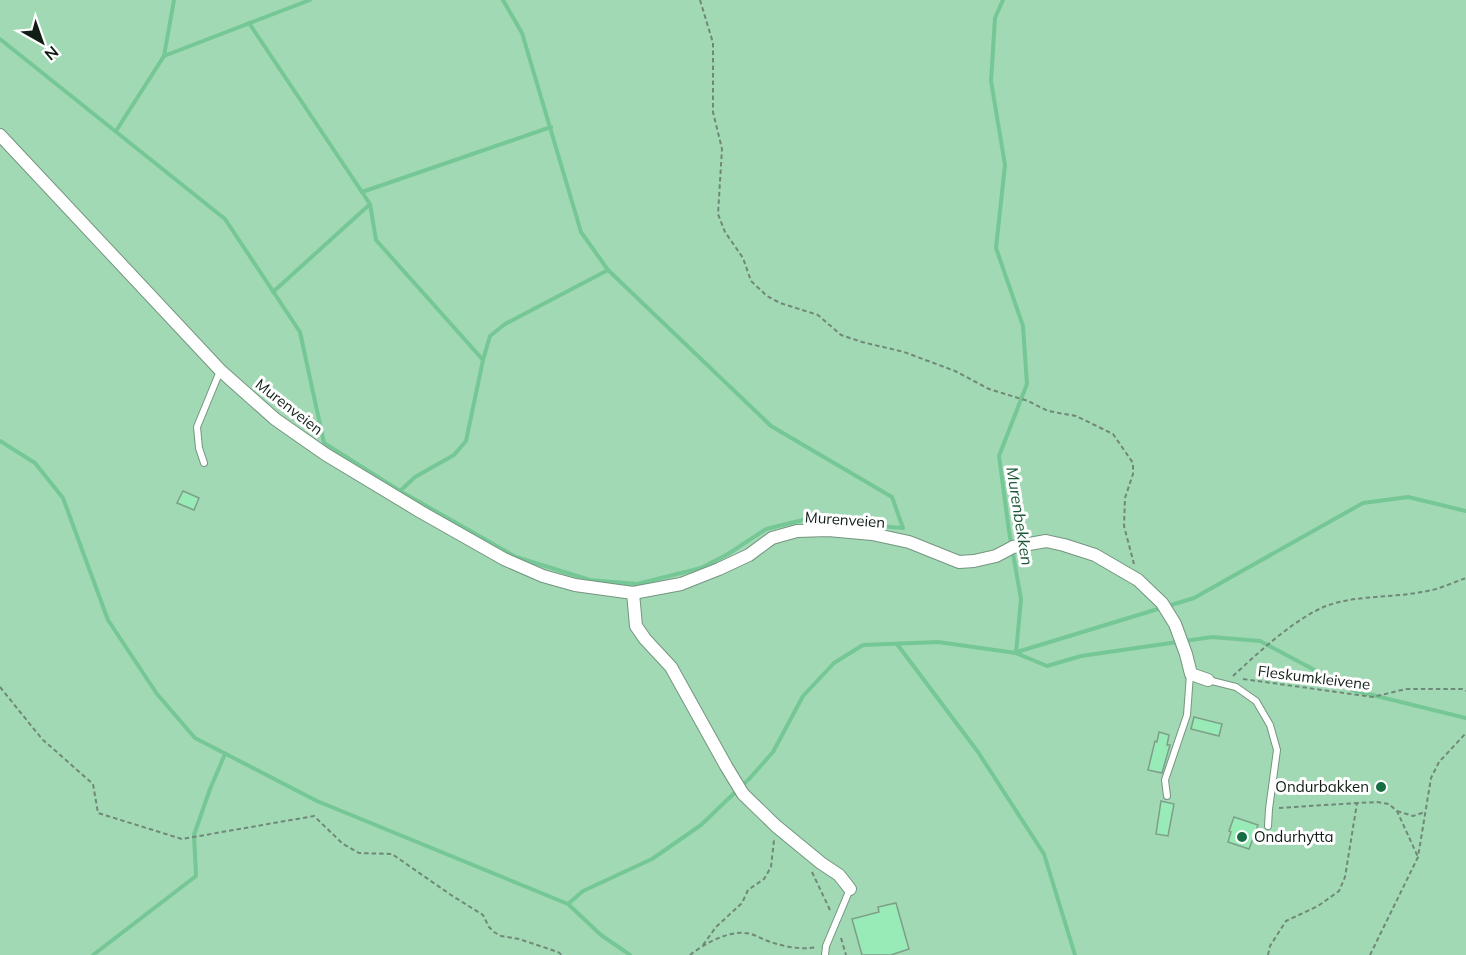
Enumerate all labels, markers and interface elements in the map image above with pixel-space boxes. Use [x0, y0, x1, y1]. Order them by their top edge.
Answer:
north arrow [12, 12, 72, 72]
text: N [41, 42, 63, 65]
street label: Murenveien [252, 374, 327, 439]
water label: Murenbekken [1002, 465, 1038, 567]
street label: Murenveien [804, 507, 886, 532]
street label: Fleskumkleivene [1257, 661, 1371, 694]
place label: Ondurbakken [1275, 777, 1369, 796]
marker: Ondurbakken [1374, 780, 1388, 794]
place label: Ondurhytta [1254, 827, 1334, 846]
marker: Ondurhytta [1235, 830, 1249, 844]

